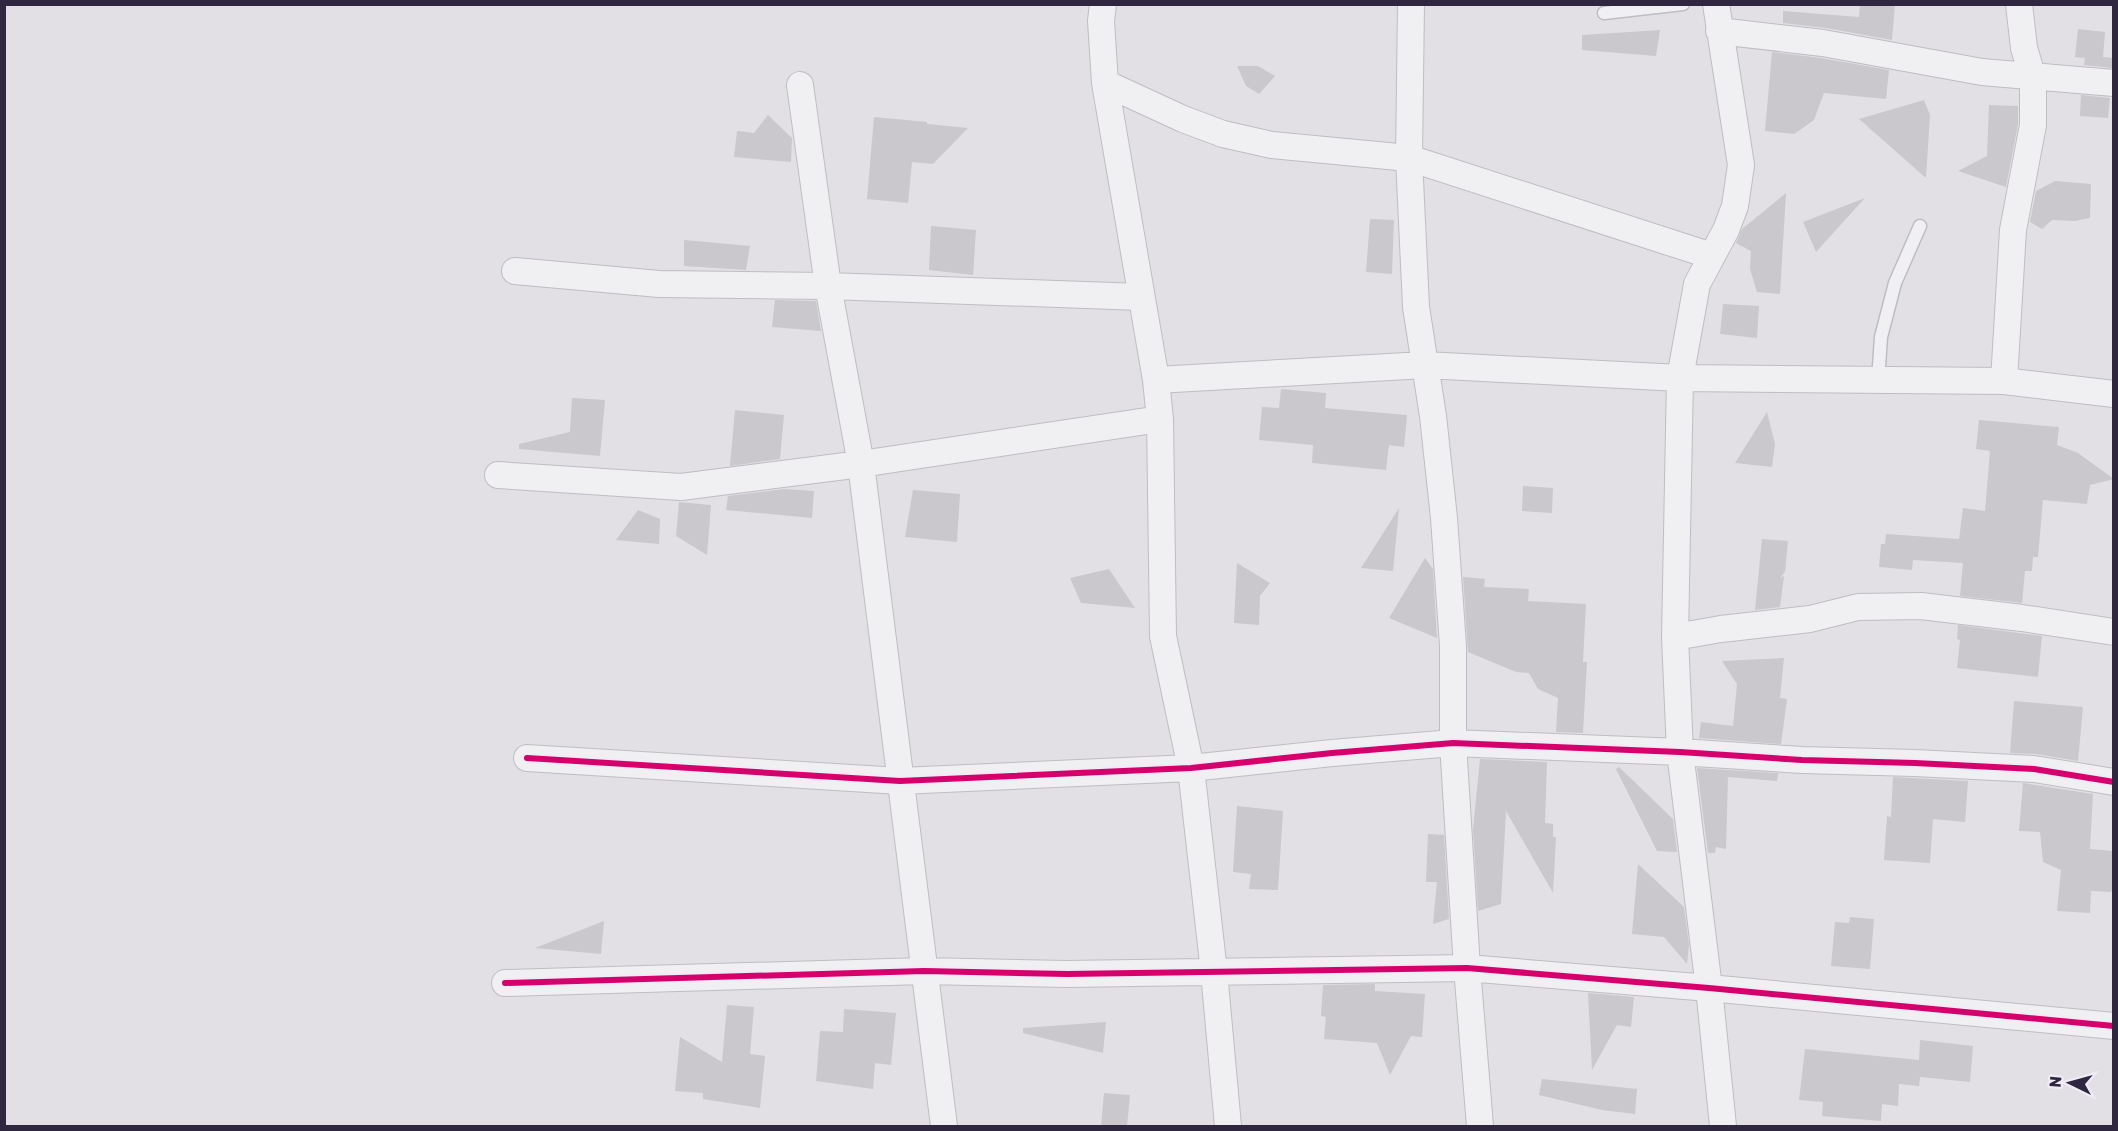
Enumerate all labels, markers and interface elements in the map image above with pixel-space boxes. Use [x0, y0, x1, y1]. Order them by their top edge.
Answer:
north arrow [2040, 1053, 2100, 1113]
text: N [2046, 1075, 2066, 1088]

